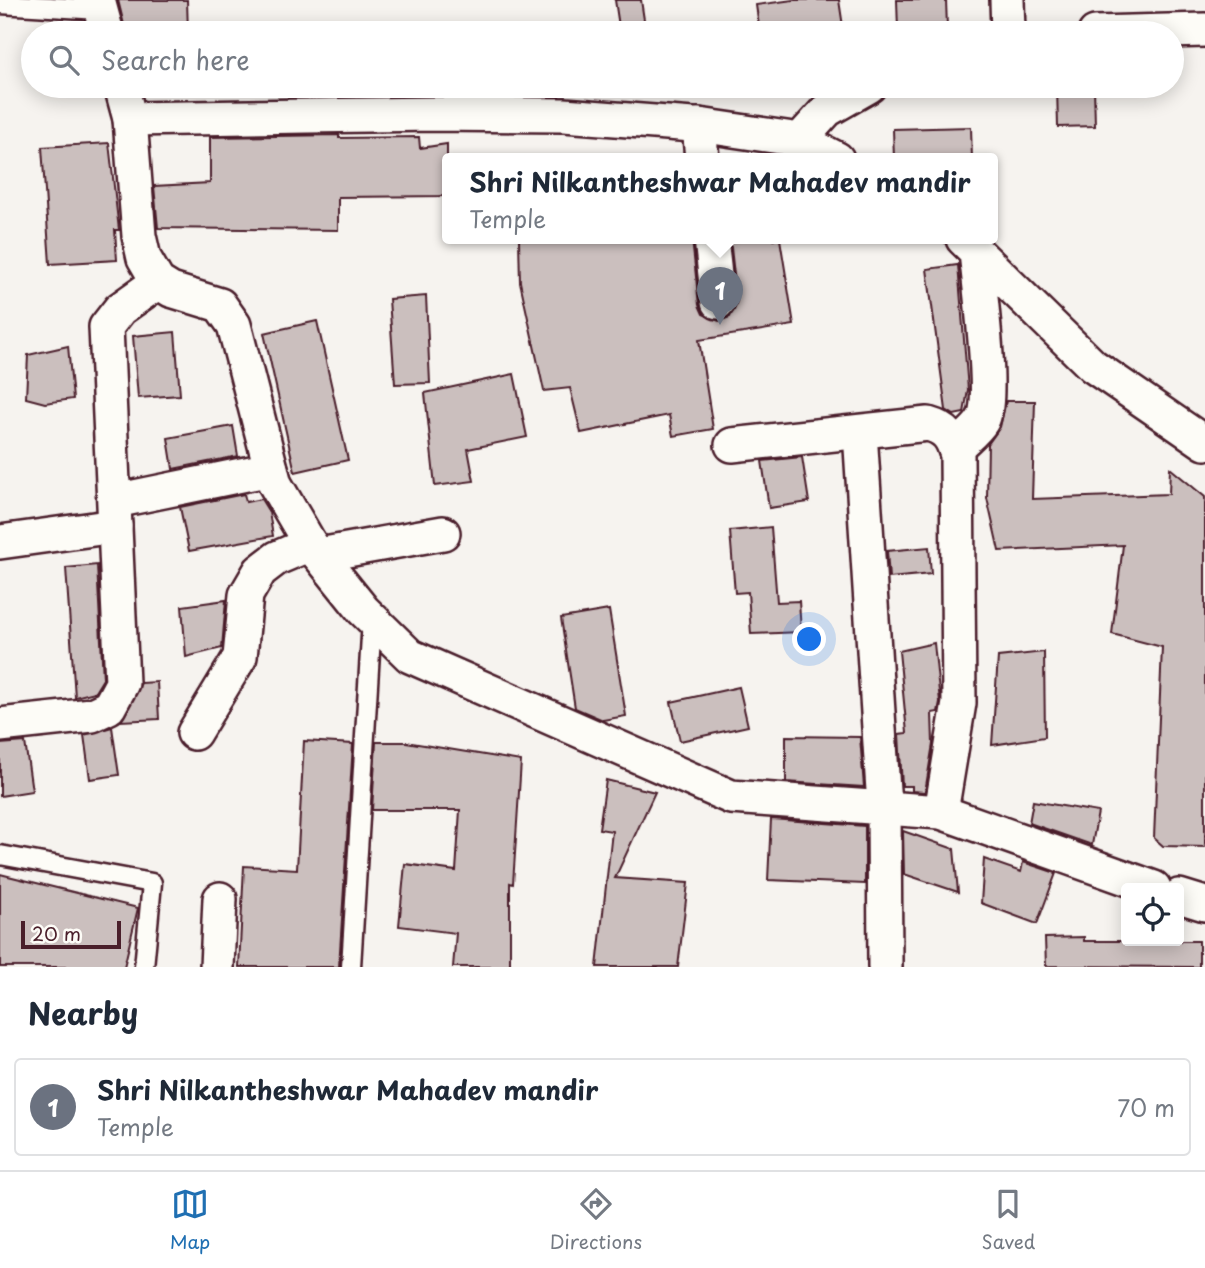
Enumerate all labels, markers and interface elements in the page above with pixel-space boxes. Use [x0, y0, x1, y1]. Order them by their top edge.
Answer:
search box [21, 21, 1184, 98]
text: Search here [101, 40, 250, 79]
icon: search [45, 41, 83, 79]
popup [442, 153, 998, 244]
text: Shri Nilkantheshwar Mahadev mandir [469, 162, 971, 201]
text: Temple [469, 201, 546, 236]
pin: 1 [697, 267, 743, 325]
your location [792, 622, 826, 656]
map controls [1121, 883, 1184, 946]
button: locate [1121, 883, 1184, 946]
scale bar [21, 918, 121, 950]
text: 20 m [32, 919, 81, 947]
text: Nearby [28, 990, 138, 1035]
text: Shri Nilkantheshwar Mahadev mandir [97, 1070, 598, 1109]
text: 1 [48, 1090, 59, 1125]
text: 70 m [1117, 1090, 1175, 1125]
text: Temple [97, 1109, 174, 1144]
tab: Map [170, 1185, 210, 1255]
tab: Directions [550, 1185, 642, 1255]
tab: Saved [981, 1185, 1035, 1255]

